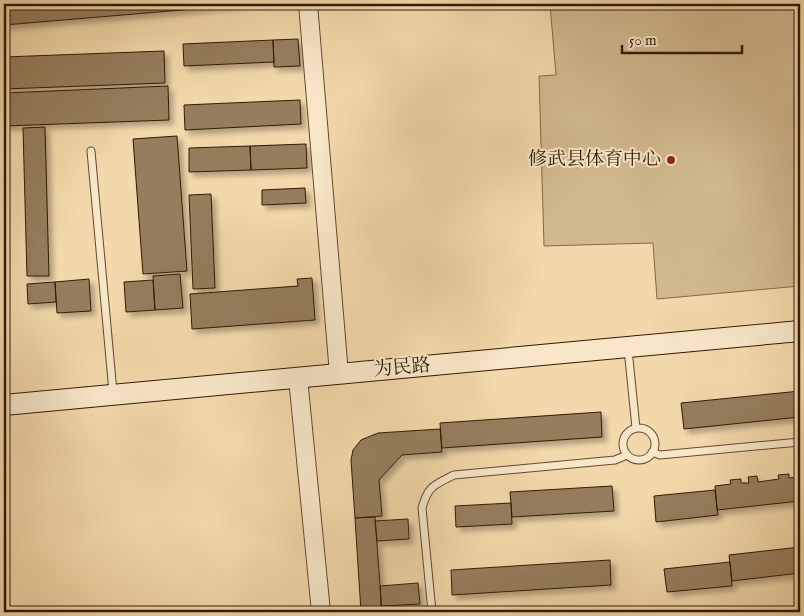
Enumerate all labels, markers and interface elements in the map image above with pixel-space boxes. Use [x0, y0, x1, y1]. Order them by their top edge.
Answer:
scale bar [622, 22, 742, 54]
text: 50 m [629, 31, 657, 50]
place label: 修武县体育中心 [528, 148, 661, 172]
marker: 修武县体育中心 [665, 154, 677, 166]
street label: 为民路 [373, 354, 431, 382]

